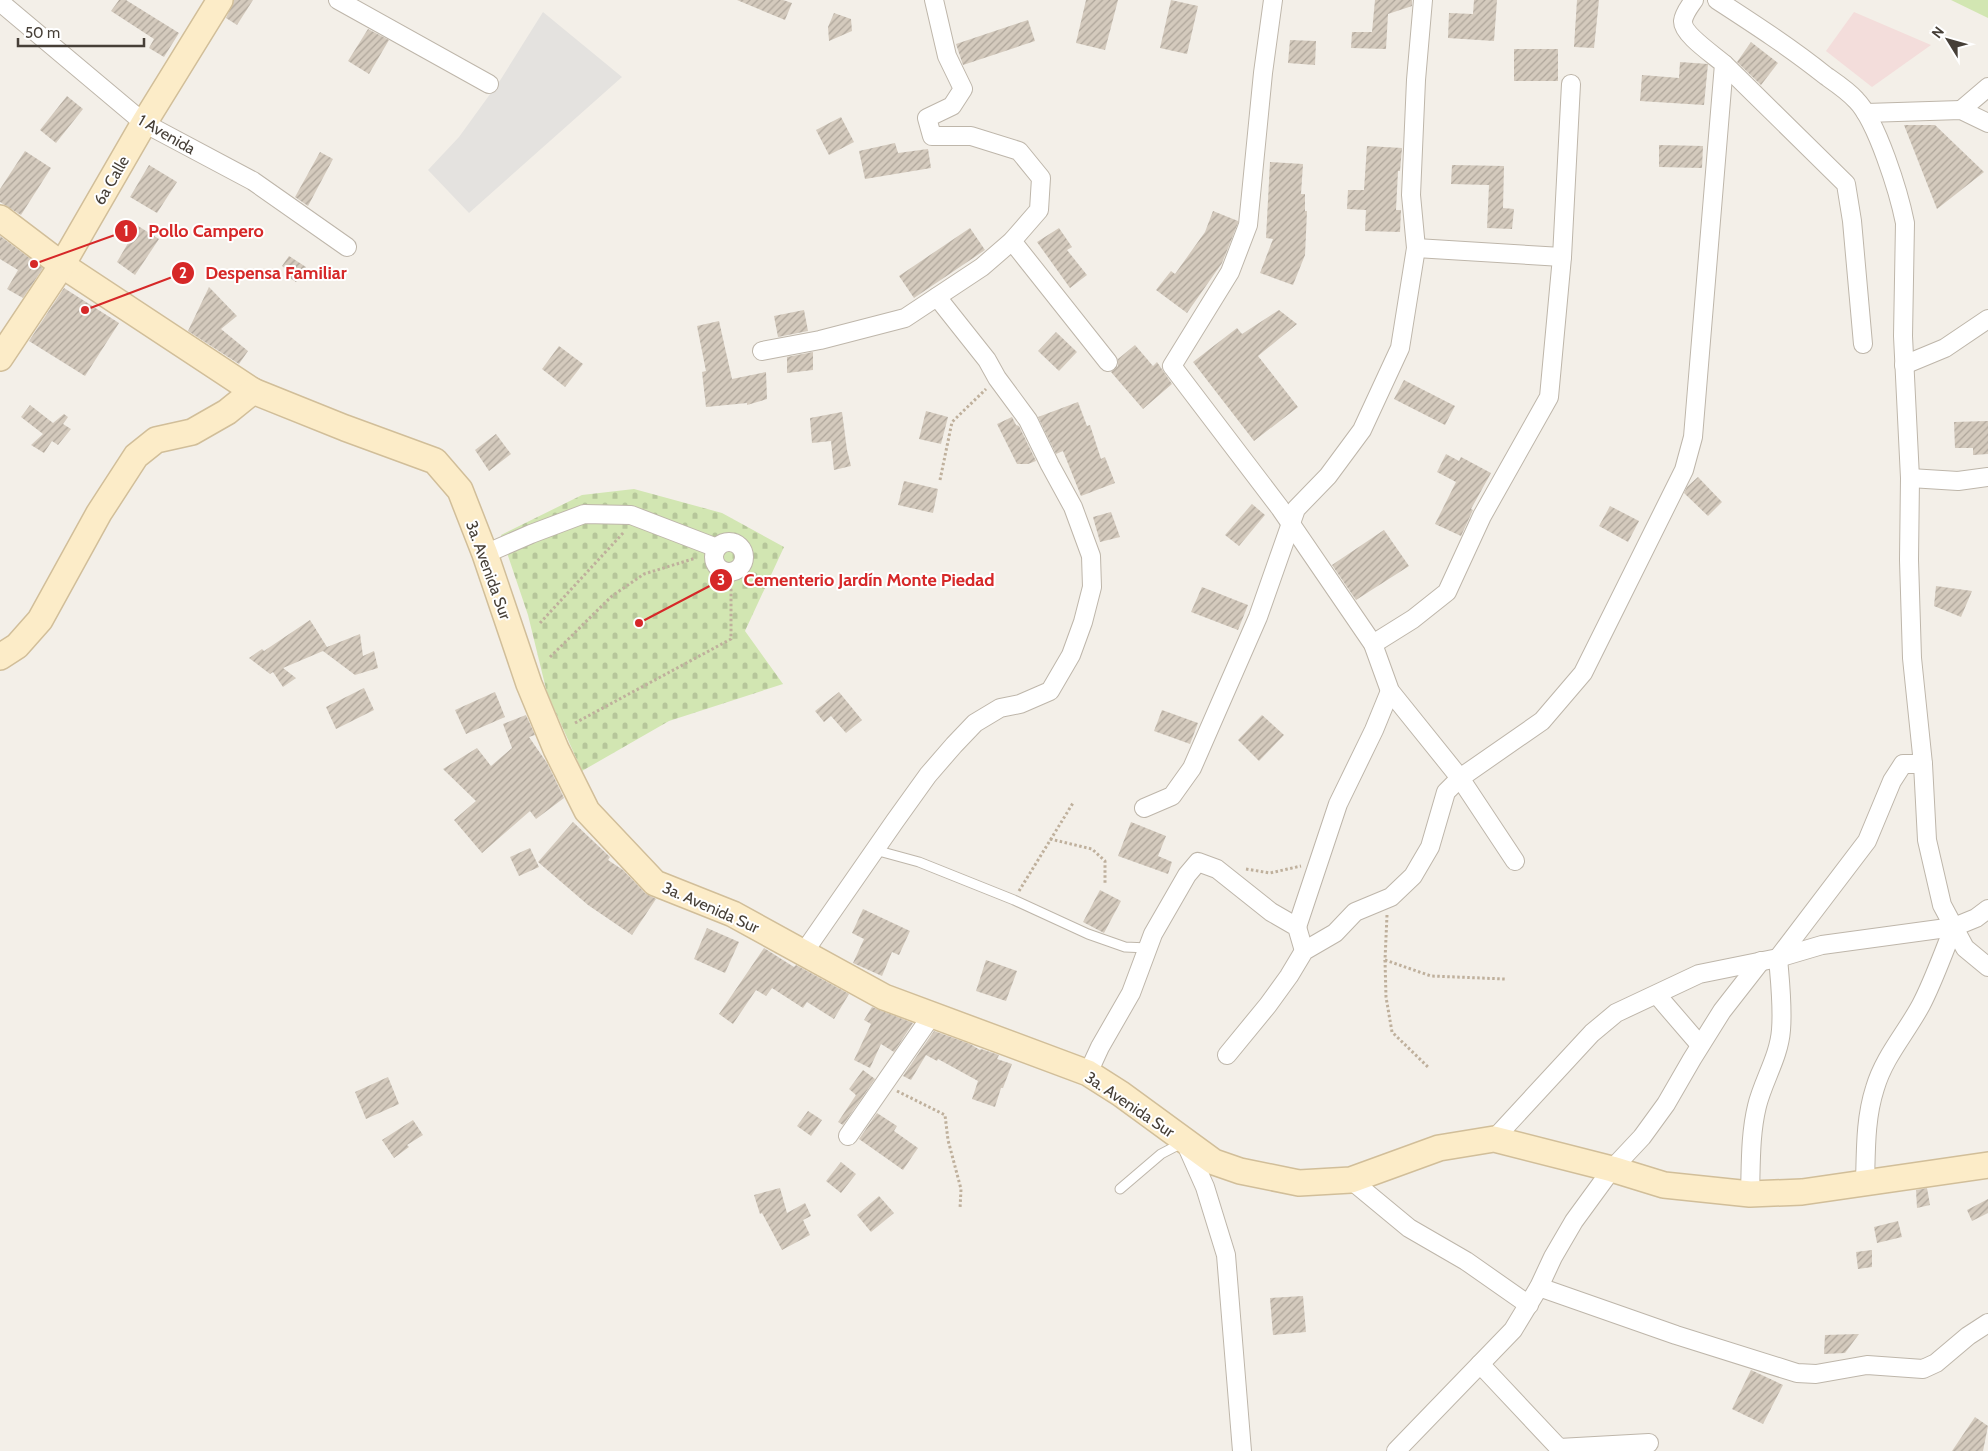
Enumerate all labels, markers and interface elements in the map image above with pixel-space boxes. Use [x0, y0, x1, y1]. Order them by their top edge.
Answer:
scale bar [18, 15, 144, 47]
north arrow [1923, 15, 1973, 65]
text: N [1927, 23, 1948, 42]
text: 50 m [25, 24, 60, 42]
street label: 1 Avenida [135, 110, 199, 159]
street label: 6a Calle [90, 152, 133, 208]
callout: Pollo Campero [113, 215, 274, 248]
text: Pollo Campero [148, 220, 264, 242]
text: 1 [123, 222, 129, 240]
callout: Despensa Familiar [170, 256, 357, 289]
text: Despensa Familiar [205, 262, 347, 284]
text: 2 [179, 264, 187, 282]
street label: 3a. Avenida Sur [462, 518, 516, 623]
callout: Cementerio Jardín Monte Piedad [708, 563, 1004, 596]
text: Cementerio Jardín Monte Piedad [743, 569, 995, 591]
text: 3 [717, 571, 725, 589]
street label: 3a. Avenida Sur [660, 878, 763, 938]
street label: 3a. Avenida Sur [1081, 1068, 1179, 1142]

